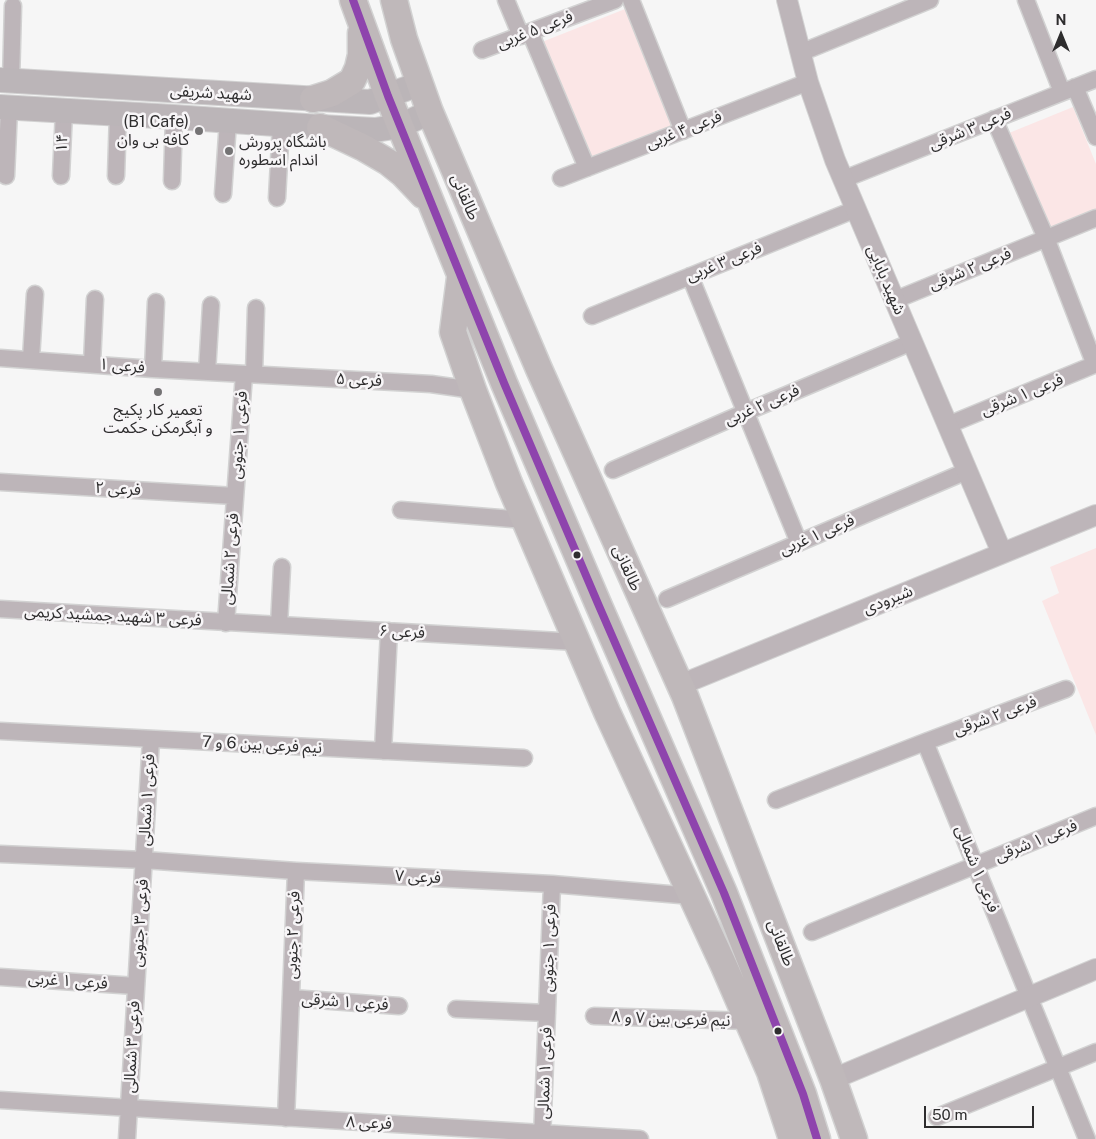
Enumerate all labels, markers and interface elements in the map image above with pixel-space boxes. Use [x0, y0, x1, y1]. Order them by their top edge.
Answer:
street label: فرعی ۵ غربی [494, 7, 576, 53]
north arrow [1036, 10, 1086, 60]
text: N [1056, 12, 1066, 28]
street label: شهید شریفی [170, 81, 252, 105]
street label: فرعی ۳ شرقی [926, 104, 1014, 154]
street label: فرعی ۴ غربی [643, 107, 725, 153]
place label: (B1 Cafe) کافه بی وان [117, 112, 189, 150]
marker: (B1 Cafe) کافه بی وان [193, 125, 205, 137]
place label: باشگاه پرورش اندام اسطوره [239, 132, 327, 170]
street label: ۱۴ [52, 133, 72, 153]
marker: باشگاه پرورش اندام اسطوره [223, 145, 235, 157]
street label: طالقانی [447, 171, 483, 223]
street label: فرعی ۳ غربی [683, 238, 765, 286]
street label: شهید بابایی [863, 242, 909, 318]
street label: فرعی ۲ شرقی [926, 244, 1014, 294]
street label: فرعی ۱ [98, 354, 146, 378]
street label: فرعی ۵ [336, 369, 382, 391]
street label: فرعی ۱ شرقی [978, 370, 1066, 420]
street label: فرعی ۲ غربی [722, 381, 802, 429]
marker: تعمیر کار پکیج و آبگرمکن حکمت [152, 386, 164, 398]
street label: فرعی ۱ جنوبی [226, 390, 252, 480]
place label: تعمیر کار پکیج و آبگرمکن حکمت [103, 400, 213, 438]
street label: فرعی ۲ [95, 478, 141, 500]
street label: فرعی ۱ غربی [777, 511, 857, 559]
street label: فرعی ۲ شمالی [217, 512, 243, 606]
street label: طالقانی [608, 542, 646, 594]
unlabelled marker [572, 550, 582, 560]
street label: شیرودی [860, 581, 916, 619]
street label: فرعی ۳ شهید جمشید کریمی [24, 602, 202, 630]
street label: فرعی ۶ [379, 621, 425, 643]
street label: فرعی ۲ شرقی [951, 692, 1039, 740]
street label: نیم فرعی بین 6 و 7 [201, 732, 323, 758]
street label: فرعی ۱ شمالی [135, 753, 159, 847]
street label: فرعی ۱ شرقی [992, 816, 1080, 866]
street label: فرعی ۱ شمالی [951, 823, 1003, 915]
street label: فرعی ۷ [395, 866, 441, 888]
street label: فرعی ۳ جنوبی [127, 878, 153, 968]
street label: فرعی ۲ جنوبی [282, 890, 304, 980]
street label: فرعی ۱ جنوبی [538, 903, 560, 993]
street label: طالقانی [763, 917, 799, 969]
street label: فرعی ۱ غربی [28, 969, 108, 993]
street label: فرعی ۱ شرقی [301, 989, 389, 1015]
street label: فرعی ۳ شمالی [120, 1000, 144, 1094]
street label: نیم فرعی بین ۷ و ۸ [611, 1007, 731, 1031]
unlabelled marker [773, 1026, 783, 1036]
street label: فرعی ۱ شمالی [534, 1027, 556, 1119]
scale bar [926, 1096, 1036, 1128]
text: 50 m [932, 1106, 967, 1123]
street label: فرعی ۸ [346, 1112, 392, 1134]

